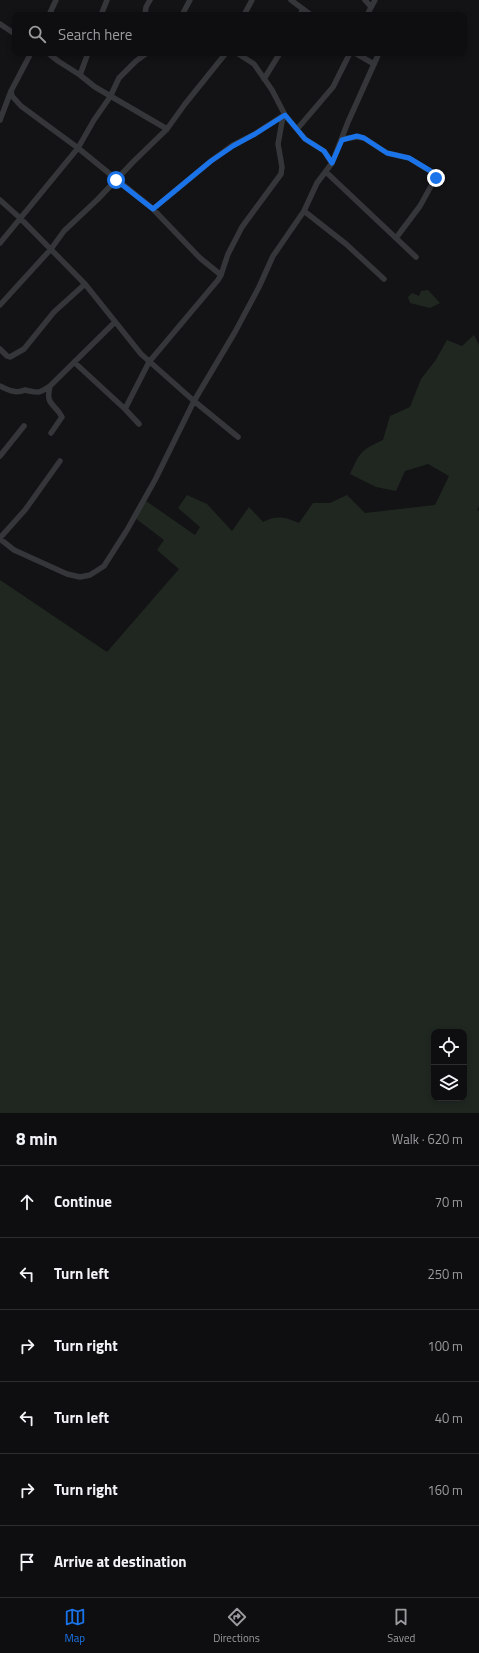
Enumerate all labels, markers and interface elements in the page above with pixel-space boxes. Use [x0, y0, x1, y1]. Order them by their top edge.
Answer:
search box [12, 12, 467, 56]
icon: search [26, 23, 48, 45]
text: Search here [58, 23, 132, 46]
route end [427, 169, 445, 187]
route start [107, 171, 125, 189]
map controls [431, 1029, 467, 1101]
button: locate [431, 1029, 467, 1065]
button: layers [431, 1065, 467, 1101]
text: 8 min [16, 1126, 57, 1152]
text: Walk · 620 m [392, 1129, 463, 1149]
text: Continue [54, 1190, 112, 1213]
icon: ahead [16, 1191, 38, 1213]
text: 70 m [435, 1192, 463, 1212]
text: Turn left [54, 1262, 109, 1285]
icon: left [16, 1263, 38, 1285]
text: 250 m [427, 1264, 463, 1284]
text: Turn right [54, 1334, 118, 1357]
icon: right [16, 1335, 38, 1357]
text: 100 m [427, 1336, 463, 1356]
text: Turn left [54, 1406, 109, 1429]
icon: left [16, 1407, 38, 1429]
text: 40 m [435, 1408, 463, 1428]
text: Turn right [54, 1478, 118, 1501]
icon: right [16, 1479, 38, 1501]
text: 160 m [427, 1480, 463, 1500]
text: Arrive at destination [54, 1550, 187, 1573]
icon: arrive [16, 1551, 38, 1573]
tab: Map [64, 1606, 86, 1646]
tab: Directions [213, 1606, 260, 1646]
tab: Saved [387, 1606, 415, 1646]

